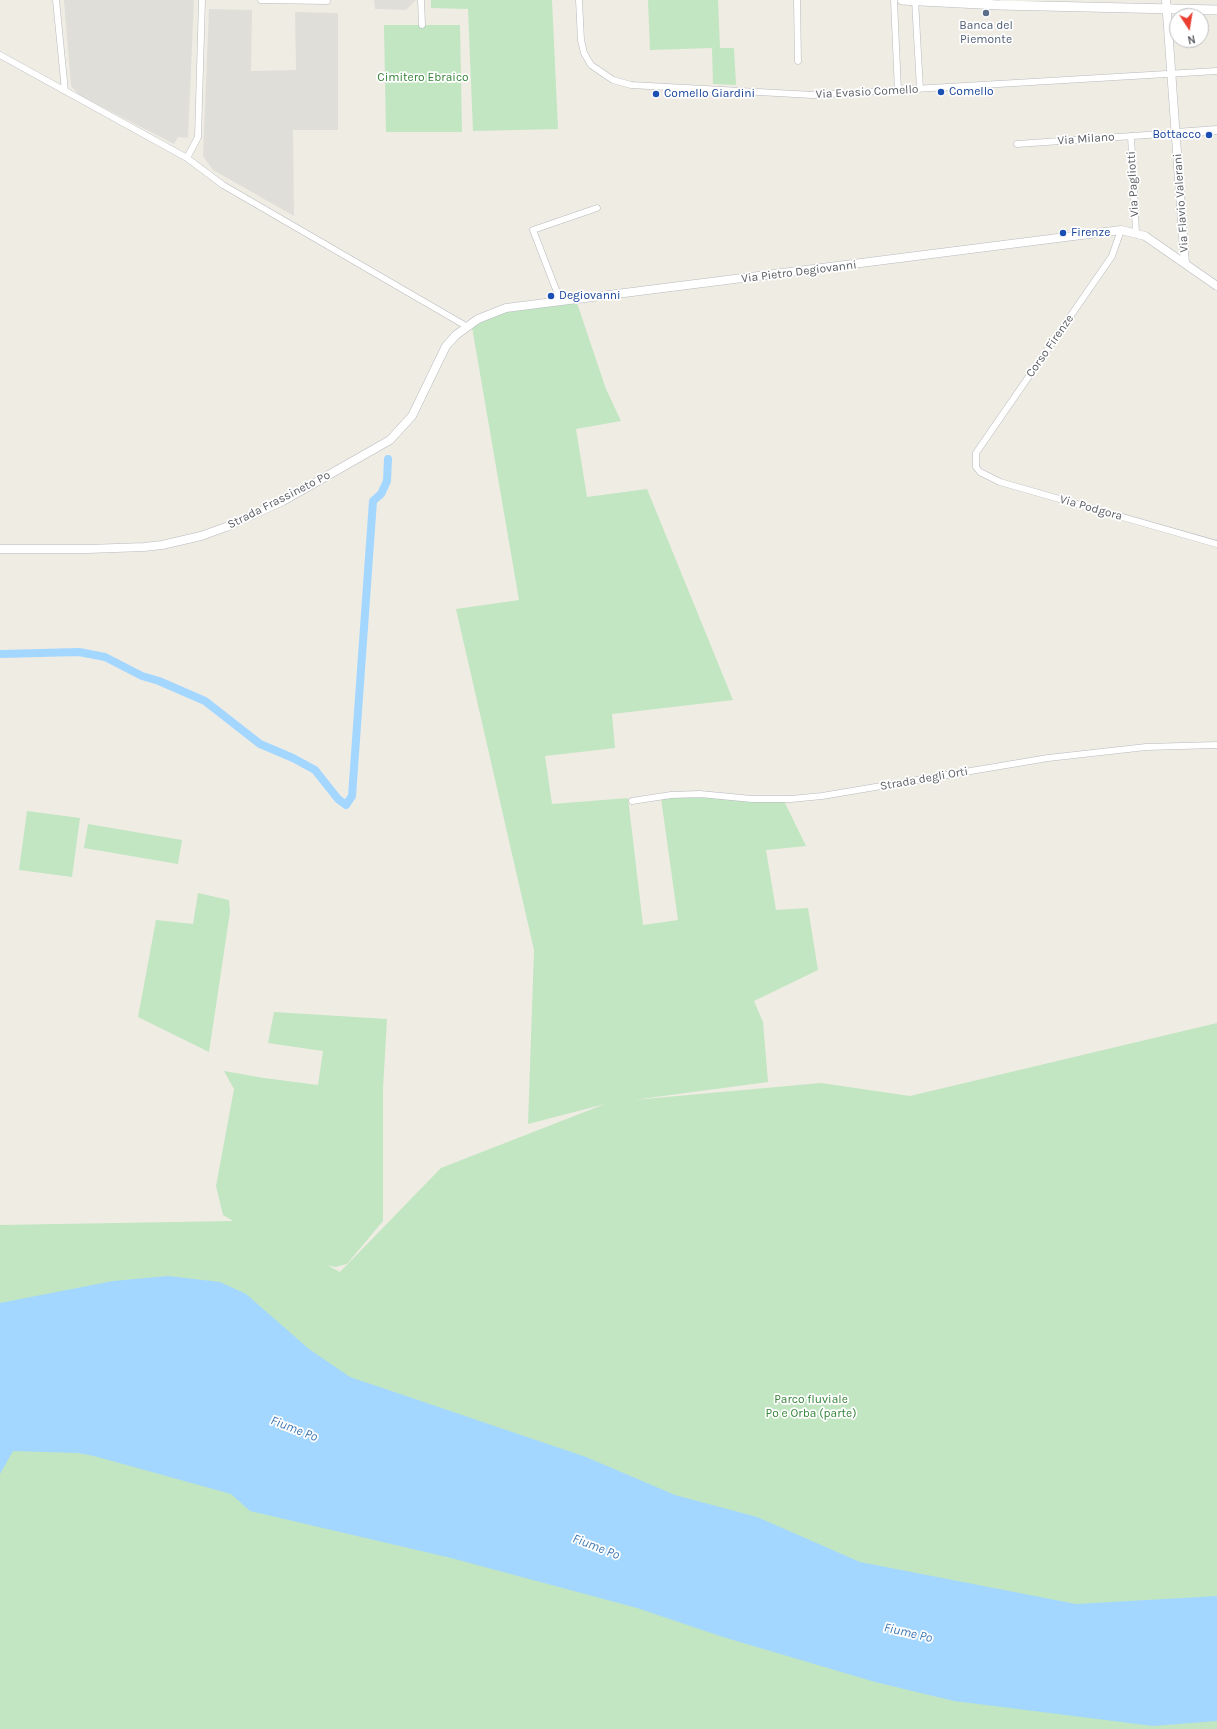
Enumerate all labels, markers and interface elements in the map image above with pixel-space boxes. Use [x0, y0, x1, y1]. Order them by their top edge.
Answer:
marker: Banca del Piemonte [981, 8, 991, 18]
north arrow [1169, 8, 1209, 48]
place label: Banca del Piemonte [959, 19, 1013, 47]
text: N [1186, 32, 1197, 46]
park label: Cimitero Ebraico [377, 71, 469, 85]
street label: Via Evasio Comello [815, 82, 919, 102]
place label: Comello [949, 85, 994, 99]
place label: Comello Giardini [664, 87, 755, 101]
marker: Comello [936, 87, 946, 97]
marker: Comello Giardini [651, 89, 661, 99]
place label: Bottacco [1152, 128, 1201, 142]
street label: Via Milano [1057, 130, 1115, 148]
marker: Bottacco [1204, 130, 1214, 140]
street label: Via Pagliotti [1124, 151, 1142, 217]
street label: Via Flavio Valerani [1170, 153, 1192, 253]
place label: Firenze [1071, 226, 1110, 240]
marker: Firenze [1058, 228, 1068, 238]
street label: Via Pietro Degiovanni [741, 258, 857, 286]
place label: Degiovanni [559, 289, 621, 303]
marker: Degiovanni [546, 291, 556, 301]
street label: Corso Firenze [1023, 312, 1077, 380]
street label: Strada Frassineto Po [225, 468, 333, 532]
street label: Via Podgora [1058, 492, 1124, 524]
street label: Strada degli Orti [879, 764, 969, 794]
park label: Parco fluviale Po e Orba (parte) [766, 1393, 856, 1421]
water label: Fiume Po [268, 1413, 320, 1445]
water label: Fiume Po [570, 1531, 622, 1563]
water label: Fiume Po [882, 1620, 934, 1646]

